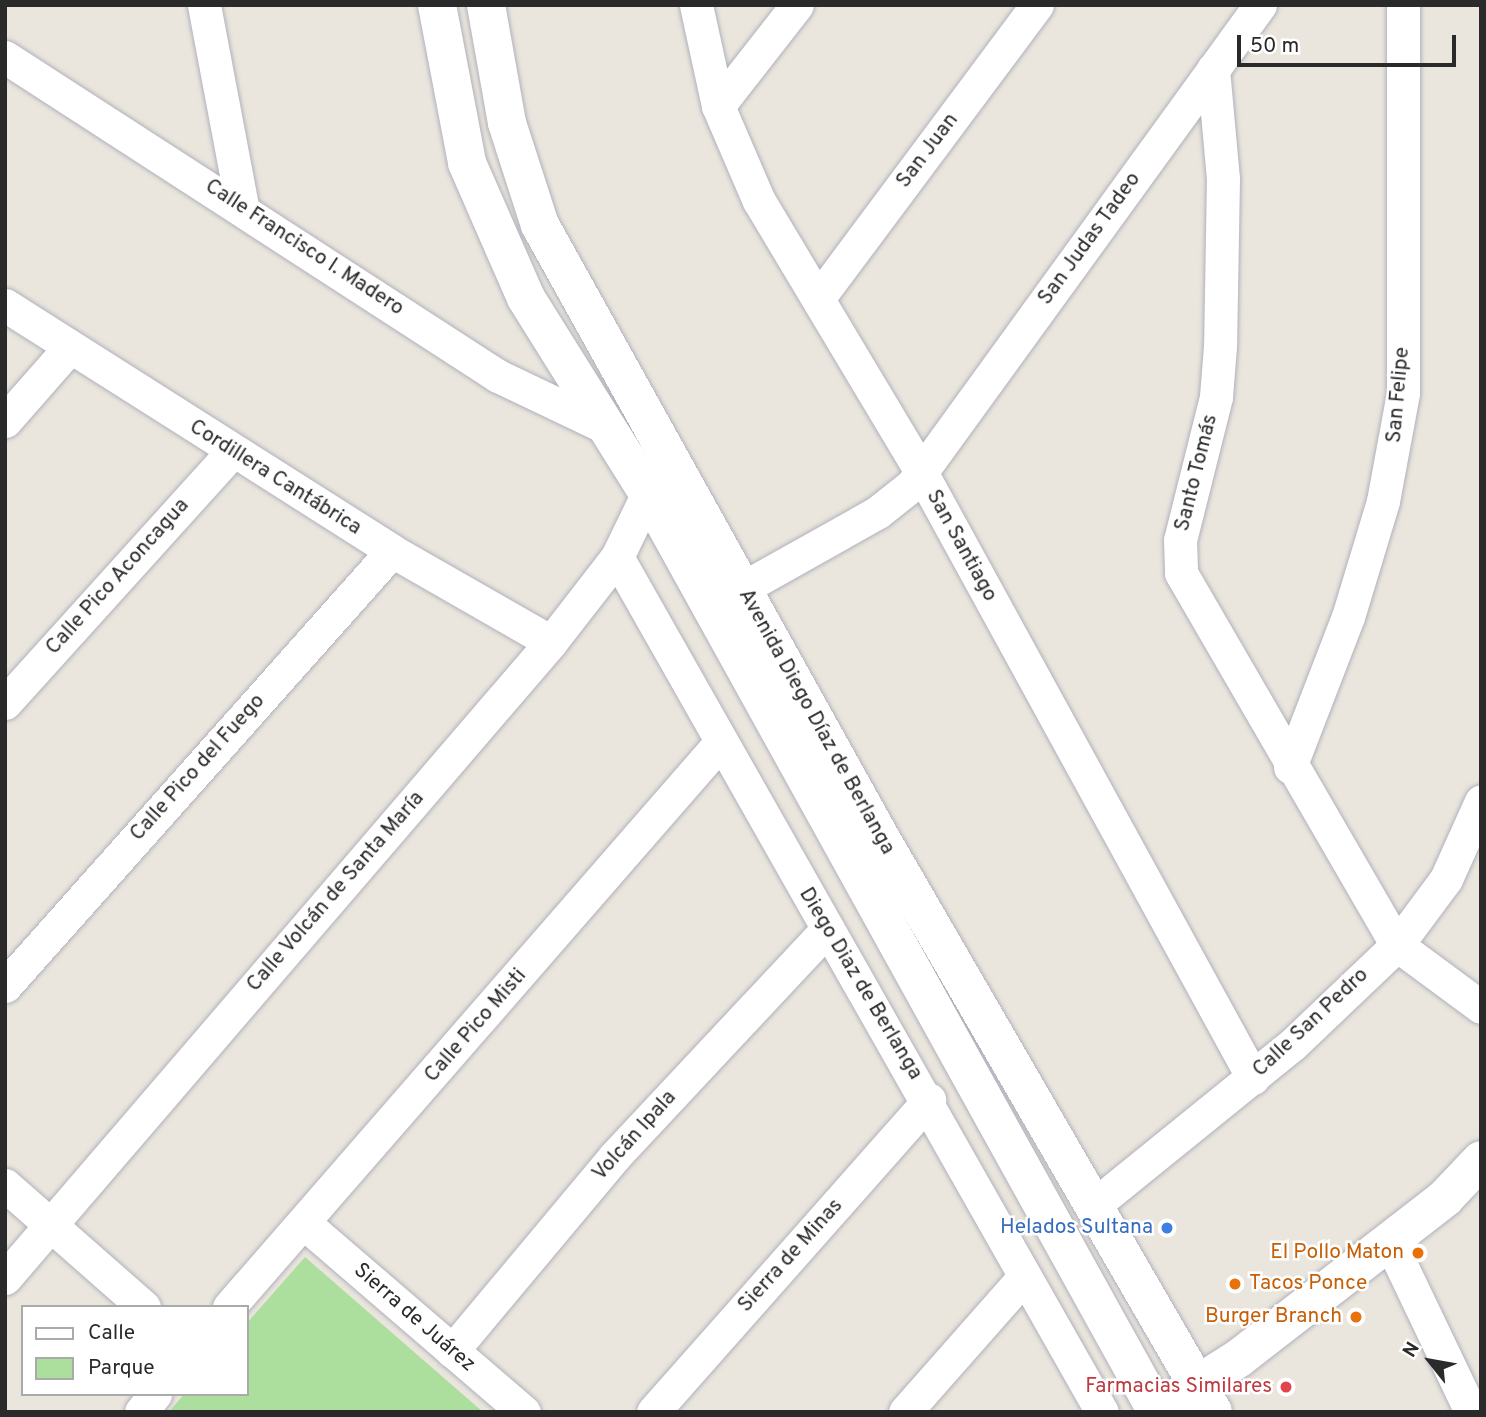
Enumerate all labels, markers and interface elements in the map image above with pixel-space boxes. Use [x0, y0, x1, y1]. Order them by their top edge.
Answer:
scale bar [1241, 21, 1460, 65]
text: 50 m [1250, 33, 1299, 60]
street label: San Juan [892, 109, 964, 193]
street label: San Judas Tadeo [1033, 167, 1147, 311]
street label: Calle Francisco I. Madero [200, 174, 408, 322]
street label: San Felipe [1382, 346, 1416, 444]
street label: Santo Tomás [1170, 412, 1224, 534]
street label: Cordillera Cantábrica [184, 415, 366, 541]
street label: San Santiago [920, 486, 1002, 606]
street label: Calle Pico Aconcagua [41, 493, 195, 661]
street label: Avenida Diego Díaz de Berlanga [732, 585, 900, 859]
street label: Calle Pico del Fuego [125, 689, 271, 847]
street label: Calle Volcán de Santa María [242, 786, 430, 998]
street label: Diego Diaz de Berlanga [793, 883, 927, 1085]
street label: Calle San Pedro [1248, 963, 1374, 1083]
street label: Calle Pico Misti [420, 964, 532, 1088]
street label: Volcán Ipala [588, 1086, 682, 1186]
street label: Sierra de Minas [733, 1194, 849, 1318]
place label: Helados Sultana [1000, 1215, 1153, 1241]
marker: Helados Sultana [1159, 1220, 1175, 1236]
place label: El Pollo Maton [1270, 1240, 1404, 1266]
marker: El Pollo Maton [1410, 1245, 1426, 1261]
street label: Sierra de Juárez [348, 1258, 480, 1378]
place label: Tacos Ponce [1249, 1271, 1367, 1297]
marker: Tacos Ponce [1227, 1276, 1243, 1292]
place label: Burger Branch [1205, 1304, 1342, 1330]
legend [21, 1305, 248, 1396]
marker: Burger Branch [1348, 1309, 1364, 1325]
text: Calle [88, 1320, 135, 1347]
north arrow [1395, 1326, 1465, 1396]
text: N [1398, 1338, 1426, 1362]
text: Parque [88, 1355, 155, 1382]
place label: Farmacias Similares [1085, 1374, 1272, 1400]
marker: Farmacias Similares [1278, 1379, 1294, 1395]

